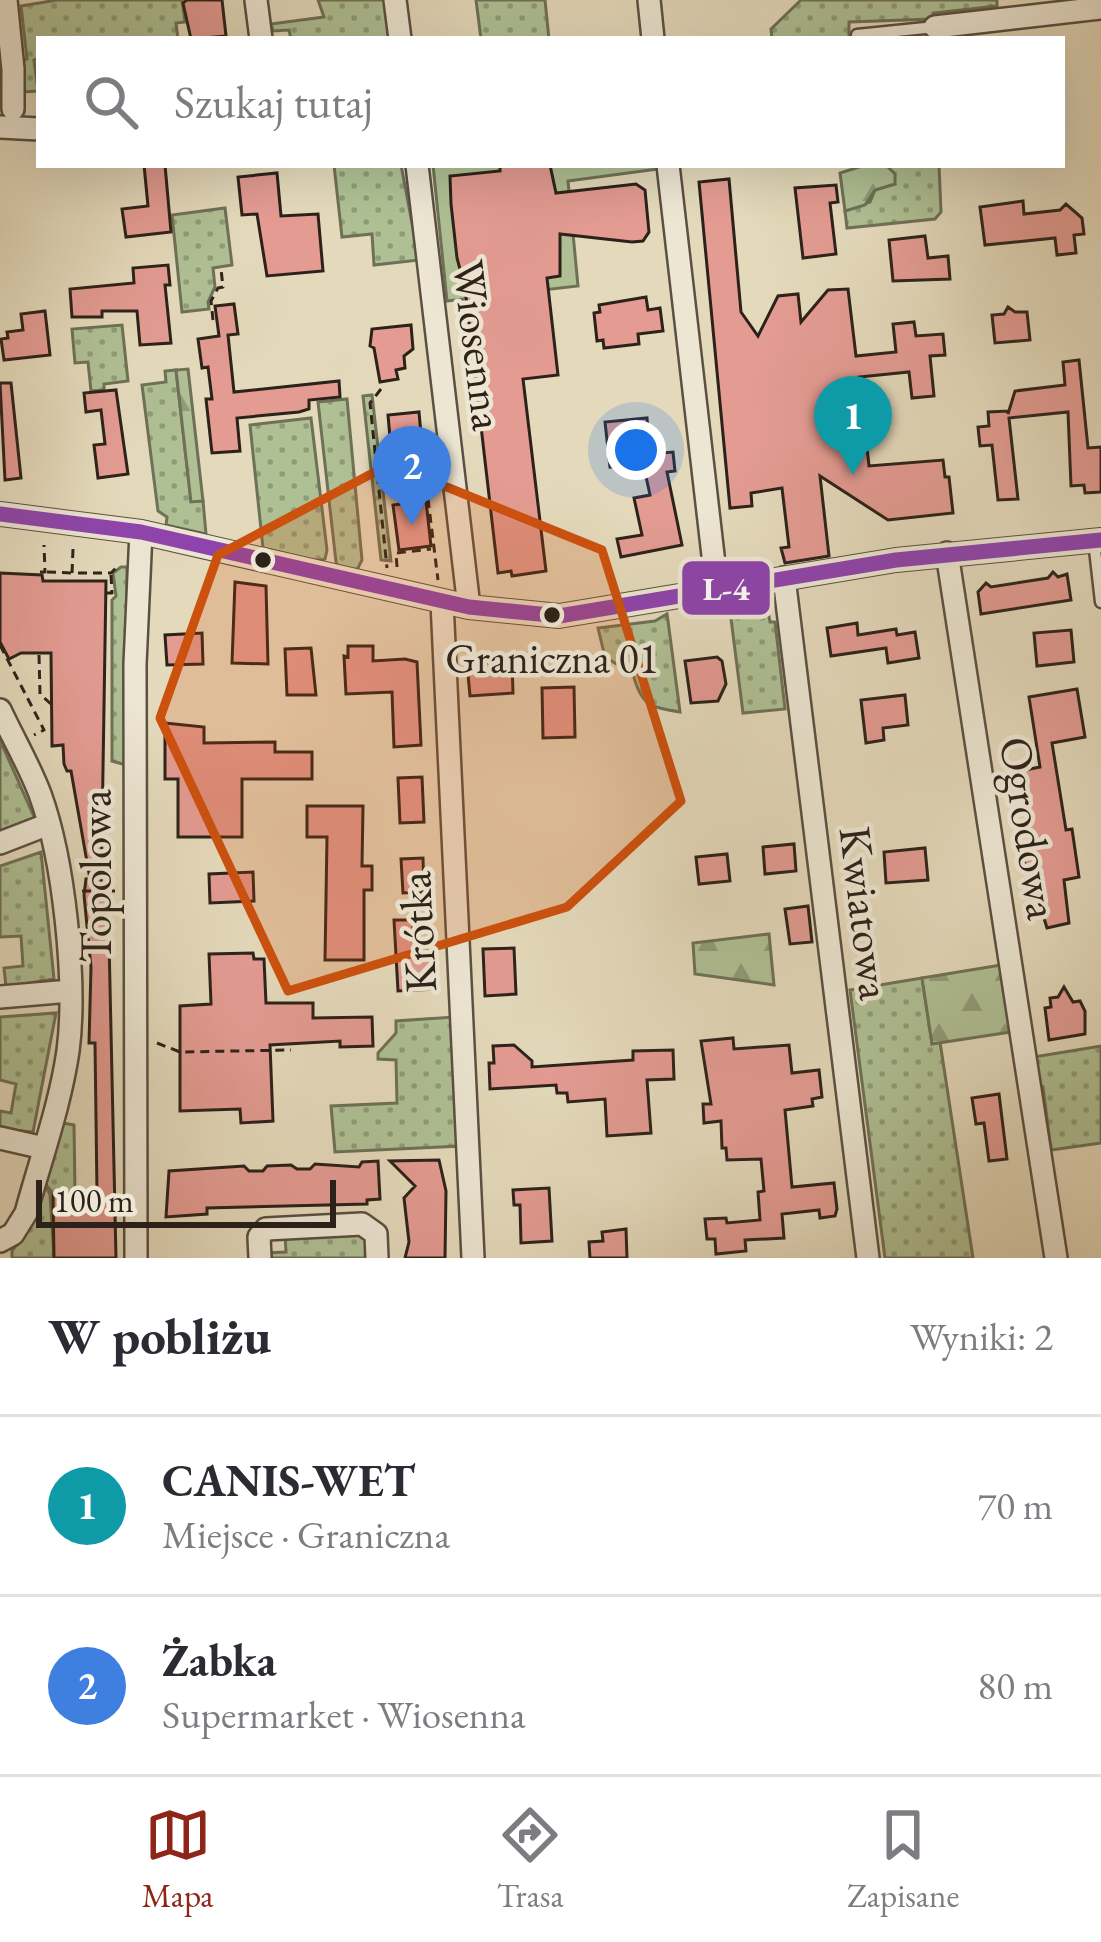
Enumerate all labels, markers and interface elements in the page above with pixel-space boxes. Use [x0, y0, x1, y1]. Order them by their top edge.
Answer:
search box [36, 36, 1065, 168]
icon: search [78, 69, 144, 135]
text: Szukaj tutaj [174, 73, 373, 131]
street label: Wiosenna [440, 257, 518, 434]
pin: 1 [814, 376, 892, 475]
your location [606, 420, 666, 480]
pin: 2 [373, 426, 451, 525]
unlabelled marker [252, 549, 274, 571]
line badge: L-4 [680, 559, 772, 617]
text: L-4 [702, 567, 750, 610]
marker: Graniczna 01 [541, 604, 563, 626]
place label: Graniczna 01 [445, 631, 659, 686]
street label: Ogrodowa [987, 733, 1073, 923]
street label: Topolowa [66, 789, 124, 963]
street label: Kwiatowa [827, 823, 905, 1003]
street label: Krótka [385, 870, 449, 994]
scale bar [36, 1174, 336, 1227]
text: 100 m [54, 1179, 134, 1222]
text: W pobliżu [48, 1303, 271, 1369]
text: Wyniki: 2 [910, 1311, 1053, 1362]
text: CANIS-WET [162, 1451, 415, 1509]
text: 1 [77, 1480, 97, 1531]
text: 70 m [977, 1480, 1053, 1531]
text: Miejsce · Graniczna [162, 1509, 450, 1560]
text: Żabka [162, 1631, 277, 1689]
text: 2 [77, 1660, 97, 1711]
text: 80 m [977, 1660, 1053, 1711]
text: Supermarket · Wiosenna [162, 1689, 526, 1740]
tab: Mapa [142, 1802, 214, 1917]
tab: Trasa [497, 1802, 564, 1917]
tab: Zapisane [847, 1802, 959, 1917]

